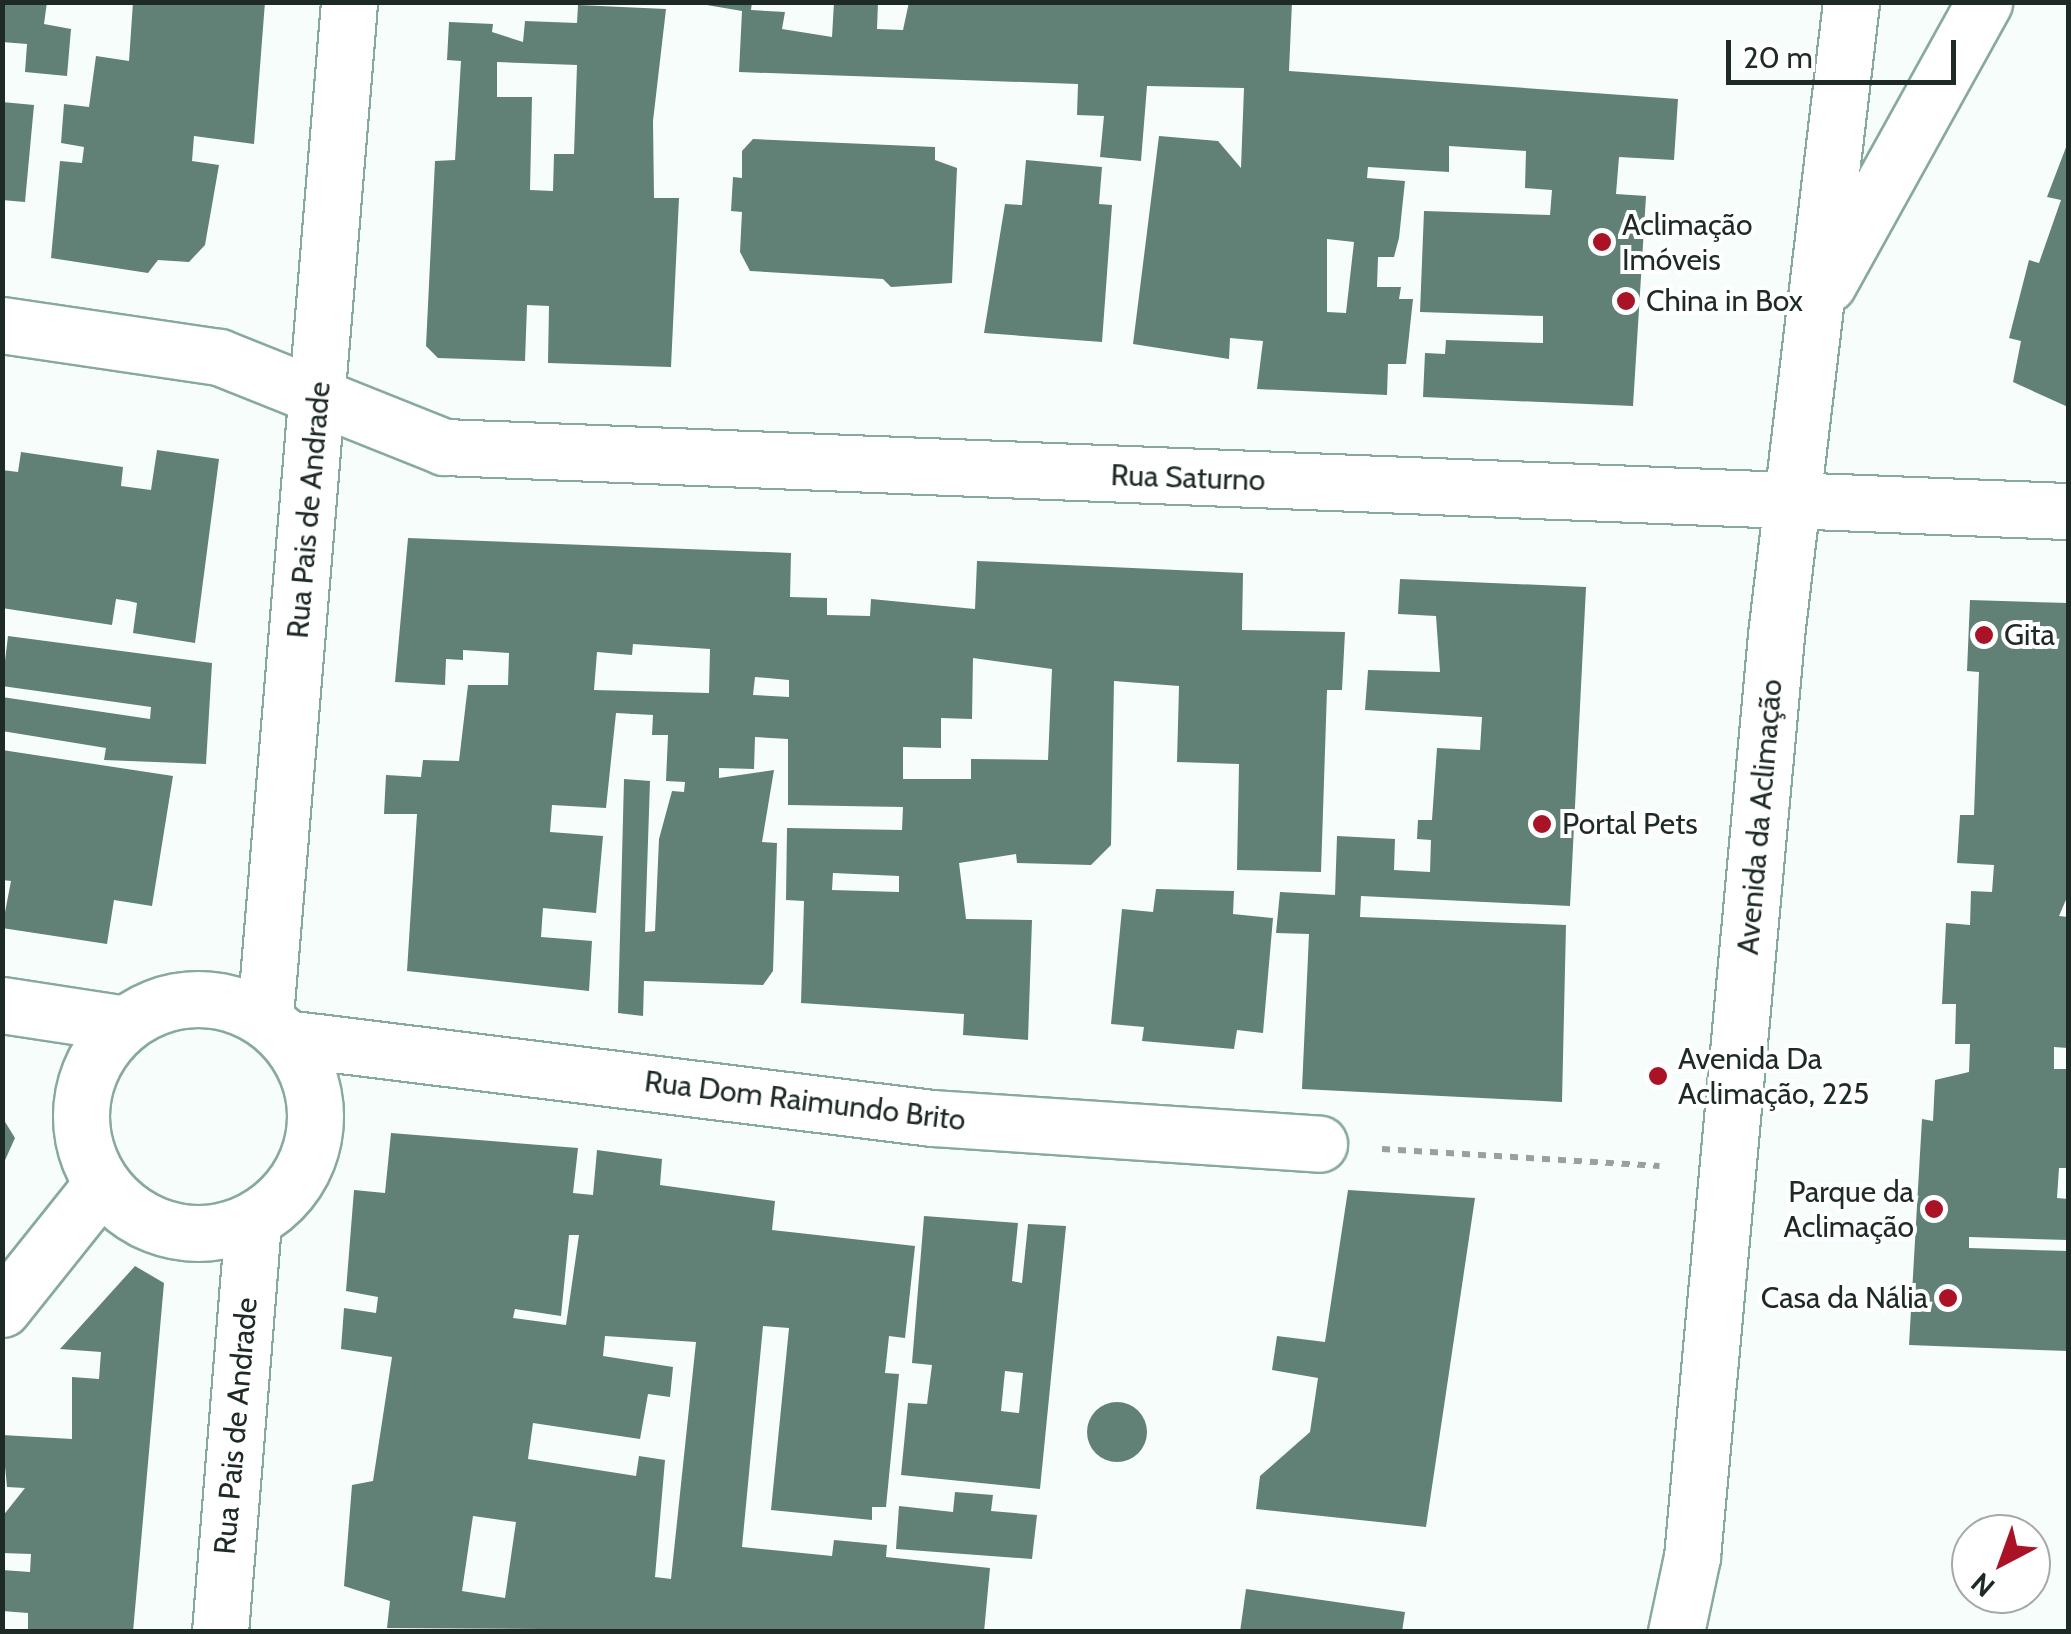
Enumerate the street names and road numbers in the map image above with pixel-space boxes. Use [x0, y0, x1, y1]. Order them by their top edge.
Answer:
street label: Rua Pais de Andrade [280, 380, 338, 640]
street label: Rua Saturno [1110, 457, 1266, 499]
street label: Avenida da Aclimação [1730, 678, 1790, 956]
street label: Rua Dom Raimundo Brito [642, 1063, 968, 1139]
street label: Rua Pais de Andrade [207, 1296, 265, 1556]

